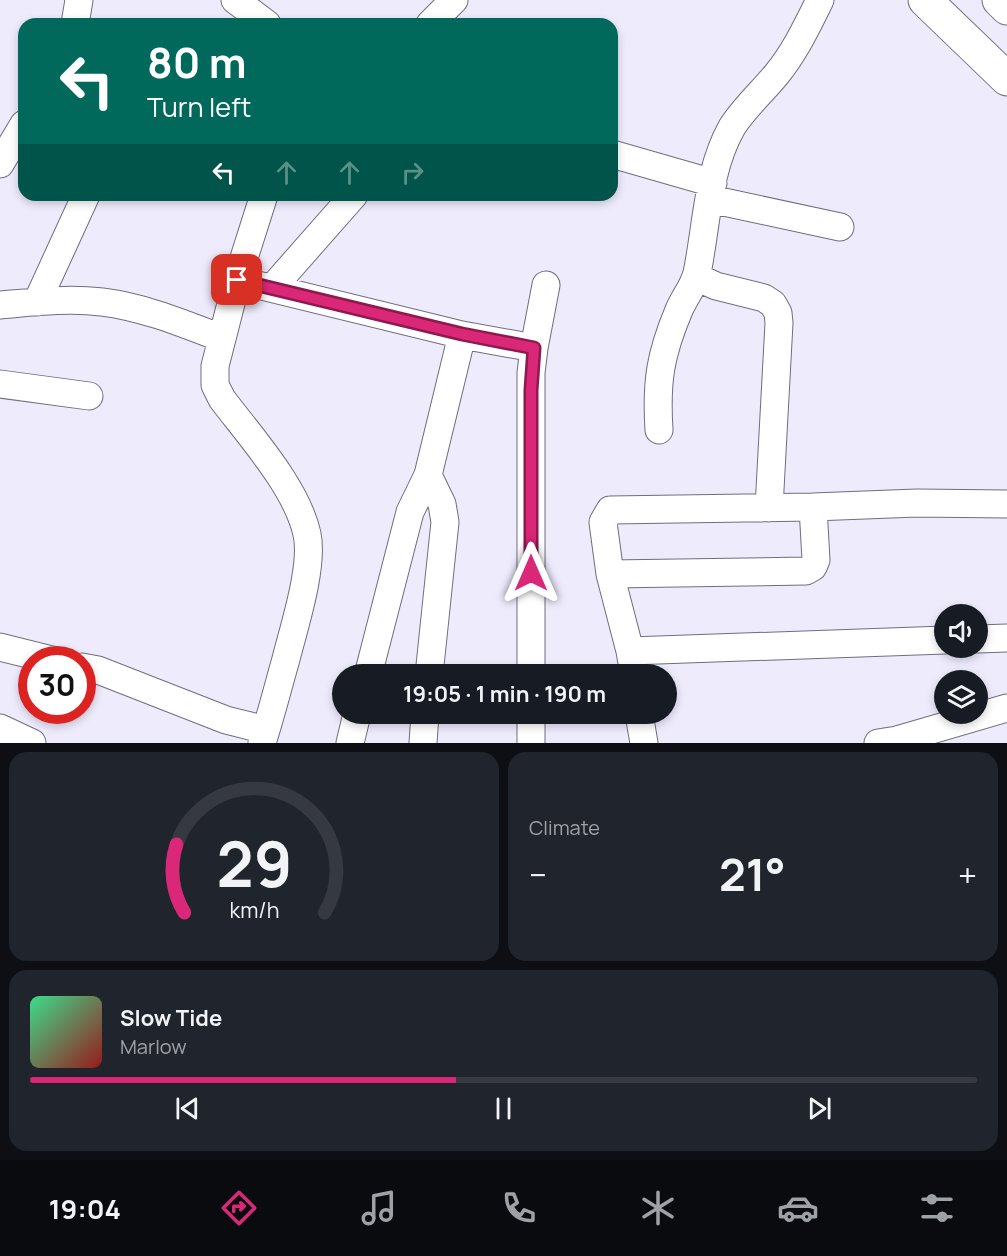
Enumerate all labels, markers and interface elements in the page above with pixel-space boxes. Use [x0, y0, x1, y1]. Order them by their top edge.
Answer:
text: 80 m [147, 33, 247, 91]
icon: left [48, 42, 126, 120]
text: Turn left [147, 88, 251, 125]
icon: left [207, 156, 240, 189]
icon: ahead [270, 156, 303, 189]
icon: ahead [333, 156, 366, 189]
icon: right [396, 156, 429, 189]
pin [211, 254, 262, 305]
icon: arrive [220, 263, 253, 296]
position arrow [499, 541, 563, 605]
map controls [934, 604, 988, 724]
button: sound [934, 604, 988, 658]
speed limit sign: 30 [18, 646, 96, 724]
button: layers [934, 670, 988, 724]
text: 19:05 · 1 min · 190 m [403, 679, 606, 709]
text: Climate [529, 814, 600, 841]
text: 29 [216, 820, 292, 906]
text: 21° [719, 843, 786, 905]
text: − [529, 852, 547, 897]
text: + [958, 852, 977, 897]
text: km/h [229, 896, 279, 925]
text: Slow Tide [120, 1003, 222, 1033]
text: Marlow [120, 1033, 187, 1060]
icon: previous [171, 1092, 204, 1125]
icon: pause [487, 1092, 520, 1125]
icon: next [803, 1092, 836, 1125]
icon: directions [218, 1187, 260, 1229]
icon: music [358, 1187, 400, 1229]
icon: phone [498, 1187, 540, 1229]
icon: climate [637, 1187, 679, 1229]
icon: car [777, 1187, 819, 1229]
icon: filters [916, 1187, 958, 1229]
text: 19:04 [49, 1190, 121, 1227]

